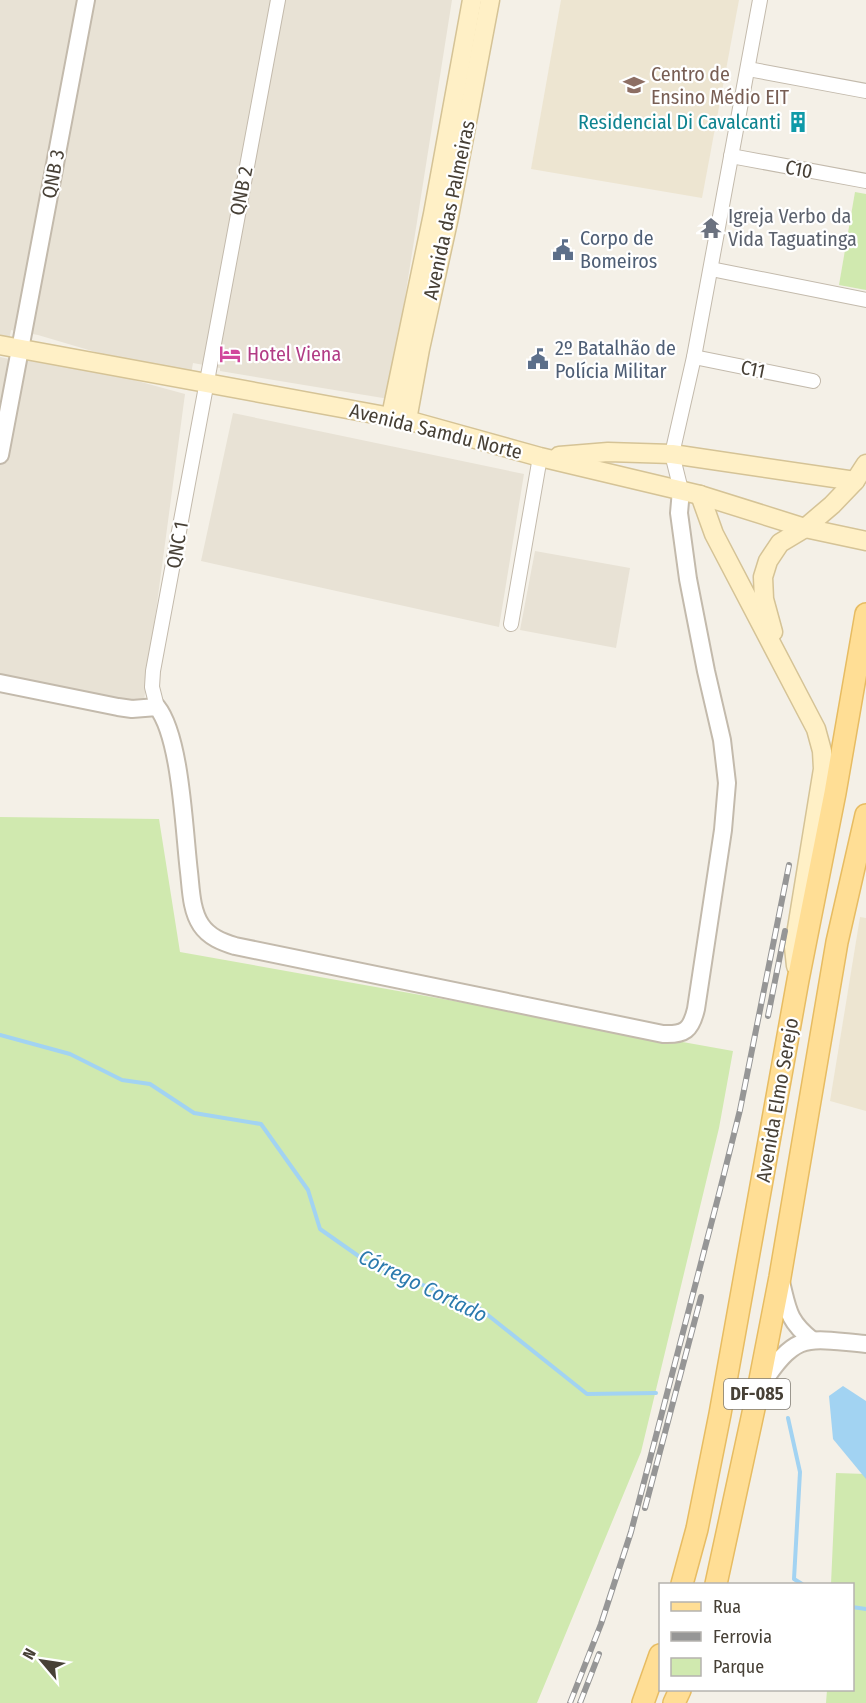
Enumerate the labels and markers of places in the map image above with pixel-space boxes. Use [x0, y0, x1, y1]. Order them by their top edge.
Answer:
place label: Centro de Ensino Médio EIT [651, 62, 790, 109]
school or university icon: Centro de Ensino Médio EIT [622, 73, 646, 97]
place label: Residencial Di Cavalcanti [578, 110, 781, 134]
building icon: Residencial Di Cavalcanti [786, 110, 810, 134]
place label: Igreja Verbo da Vida Taguatinga [728, 204, 857, 251]
temple icon: Igreja Verbo da Vida Taguatinga [699, 216, 723, 240]
place label: Corpo de Bomeiros [580, 226, 657, 273]
public building icon: Corpo de Bomeiros [551, 238, 575, 262]
place label: 2º Batalhão de Polícia Militar [555, 336, 676, 383]
hotel icon: Hotel Viena [218, 342, 242, 366]
place label: Hotel Viena [247, 342, 341, 366]
public building icon: 2º Batalhão de Polícia Militar [526, 347, 550, 371]

